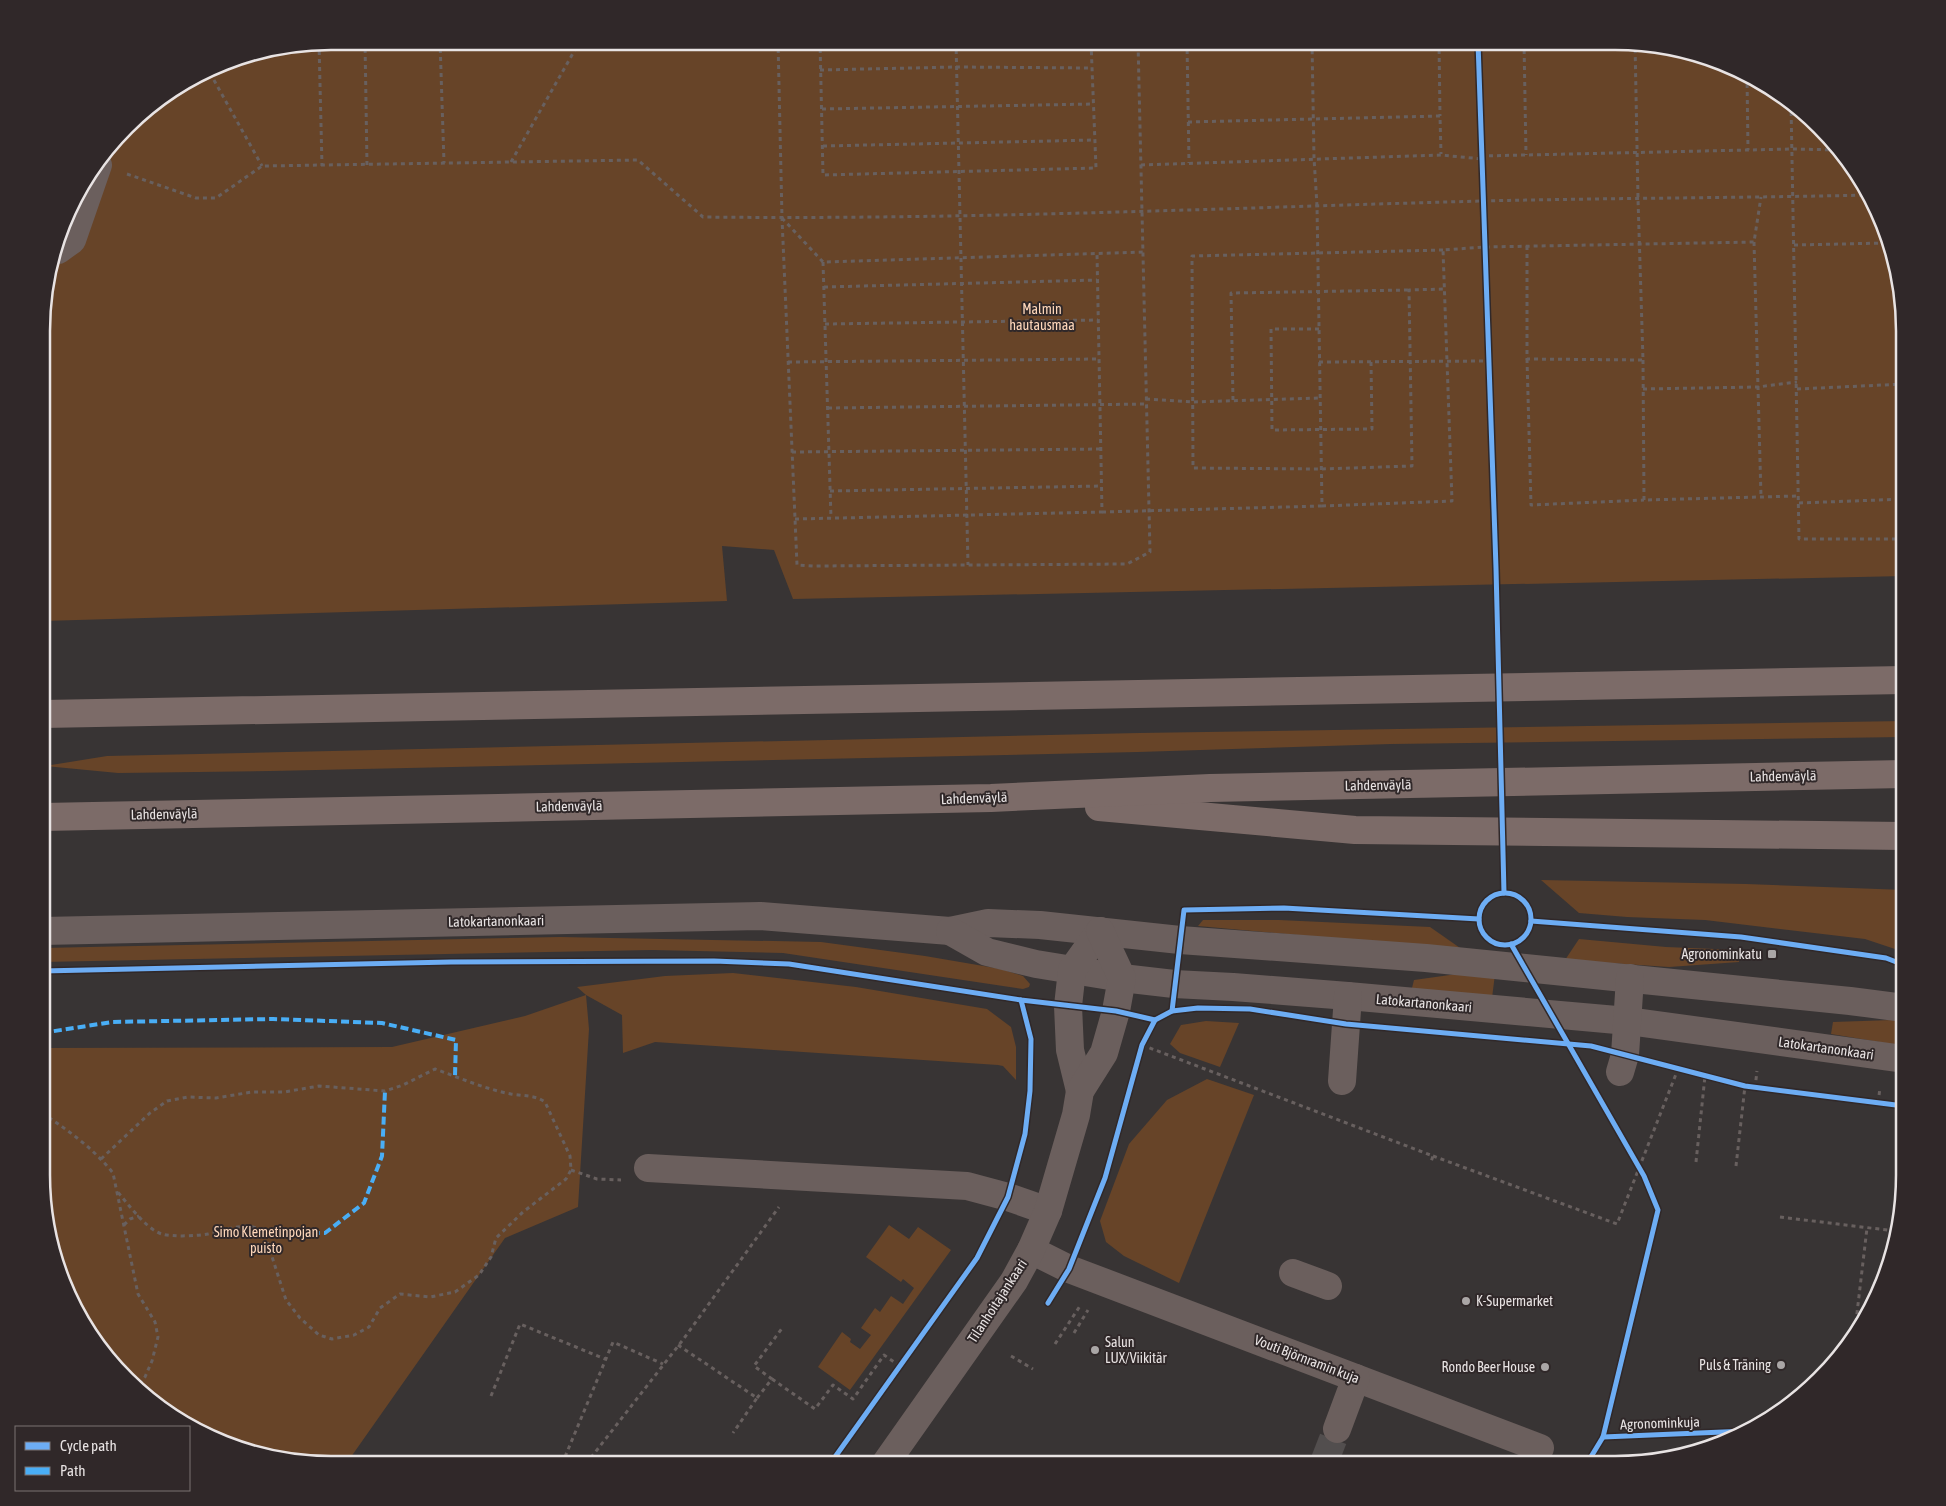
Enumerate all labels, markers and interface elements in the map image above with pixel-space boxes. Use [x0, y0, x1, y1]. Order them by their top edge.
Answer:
park label: Malmin hautausmaa [1009, 301, 1075, 333]
street label: Lahdenväylä [1750, 767, 1816, 785]
street label: Lahdenväylä [1345, 776, 1411, 794]
street label: Lahdenväylä [940, 789, 1008, 807]
street label: Lahdenväylä [536, 797, 602, 815]
street label: Lahdenväylä [131, 805, 197, 823]
street label: Latokartanonkaari [448, 912, 544, 930]
place label: Agronominkatu [1681, 946, 1762, 962]
marker: Agronominkatu [1766, 948, 1778, 960]
street label: Latokartanonkaari [1375, 991, 1473, 1015]
street label: Latokartanonkaari [1777, 1033, 1875, 1063]
park label: Simo Klemetinpojan puisto [214, 1224, 318, 1256]
street label: Tilanhoitajankaari [964, 1256, 1030, 1346]
place label: K-Supermarket [1476, 1293, 1553, 1309]
marker: K-Supermarket [1460, 1295, 1472, 1307]
street label: Vouti Björnramin kuja [1252, 1332, 1362, 1386]
place label: Salun LUX/Viikitär [1105, 1334, 1168, 1366]
marker: Salun LUX/Viikitär [1089, 1344, 1101, 1356]
place label: Puls & Träning [1699, 1357, 1771, 1373]
place label: Rondo Beer House [1441, 1359, 1535, 1375]
marker: Puls & Träning [1775, 1359, 1787, 1371]
marker: Rondo Beer House [1539, 1361, 1551, 1373]
street label: Agronominkuja [1620, 1414, 1700, 1432]
legend [15, 1426, 190, 1491]
text: Cycle path [60, 1437, 117, 1454]
text: Path [60, 1462, 86, 1479]

